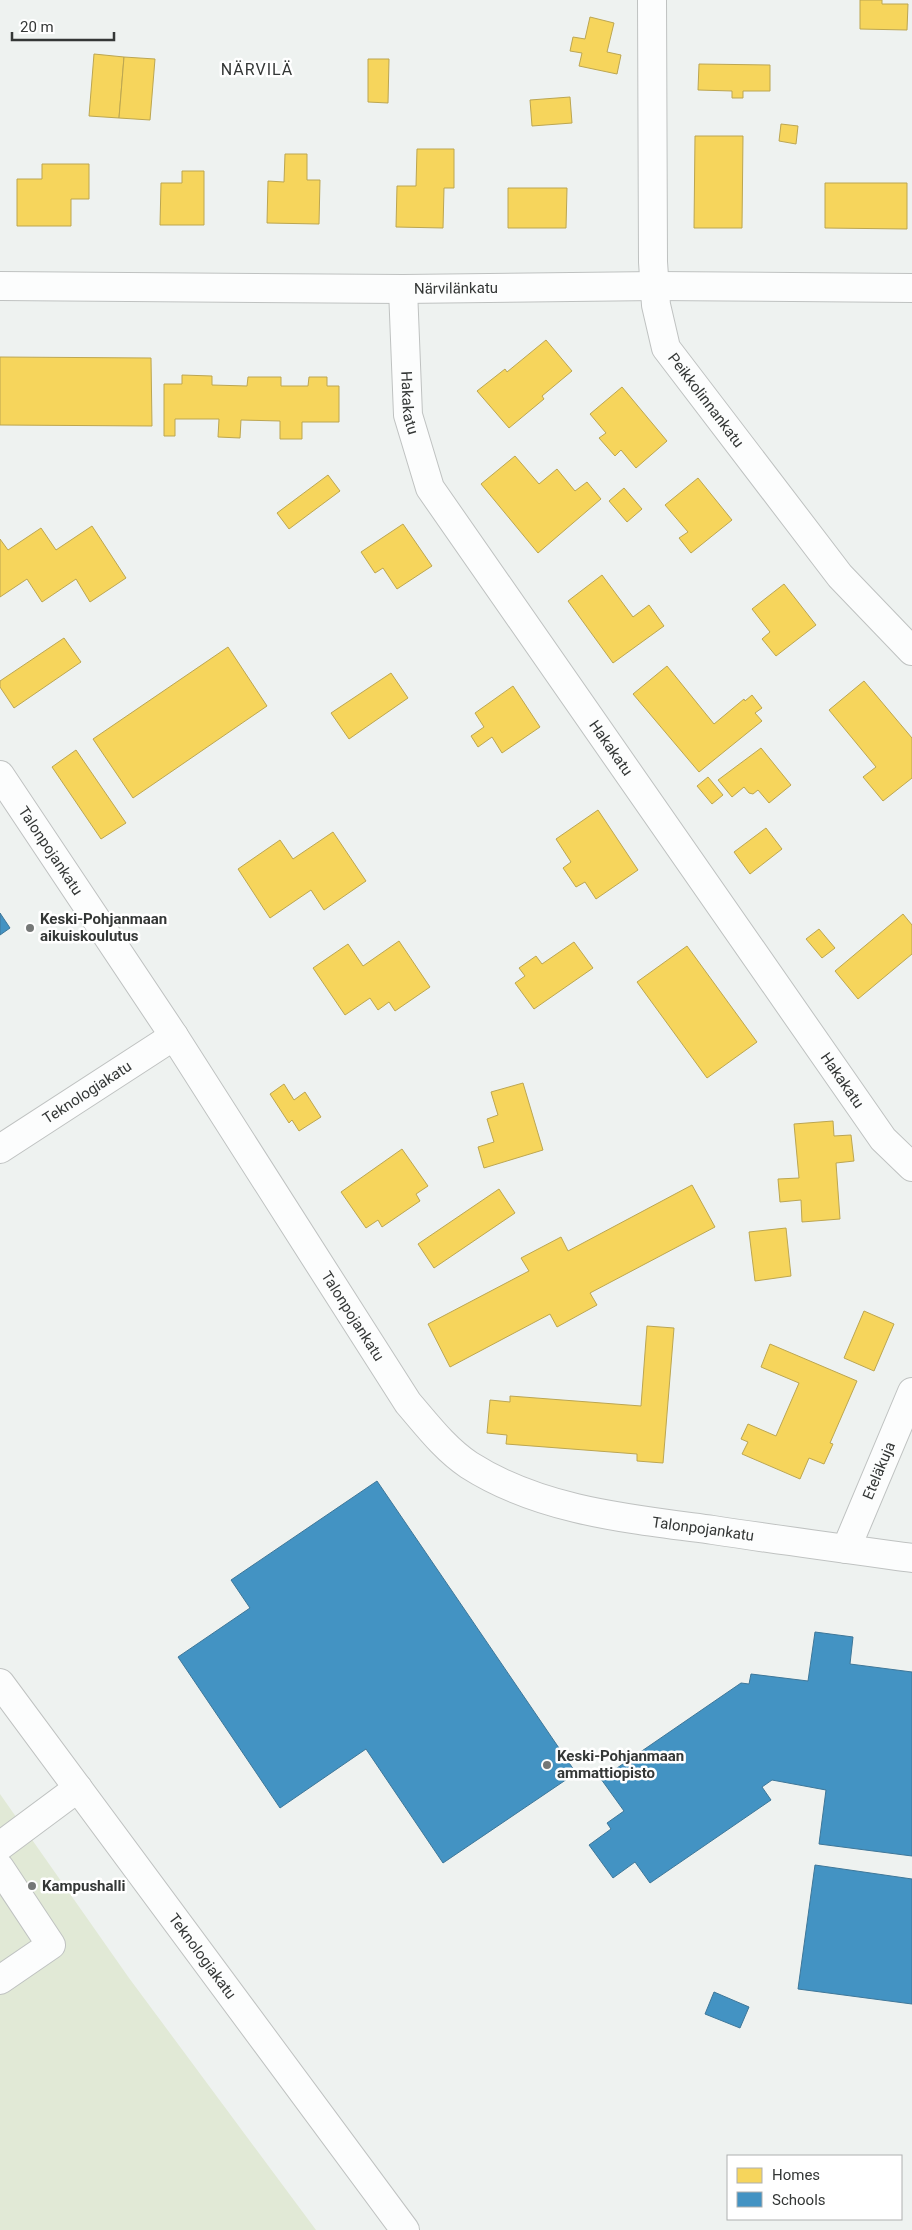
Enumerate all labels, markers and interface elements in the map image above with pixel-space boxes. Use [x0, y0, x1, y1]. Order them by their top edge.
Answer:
scale bar [12, 10, 115, 42]
text: 20 m [20, 18, 54, 36]
district label: NÄRVILÄ [221, 60, 293, 79]
street label: Närvilänkatu [414, 279, 498, 298]
street label: Peikkolinnankatu [664, 349, 748, 451]
street label: Hakakatu [397, 371, 422, 436]
street label: Hakakatu [585, 717, 636, 779]
street label: Talonpojankatu [14, 803, 86, 899]
place label: Keski-Pohjanmaan aikuiskoulutus [40, 910, 167, 945]
marker: Keski-Pohjanmaan aikuiskoulutus [24, 922, 36, 934]
street label: Hakakatu [817, 1049, 868, 1112]
street label: Teknologiakatu [39, 1057, 135, 1128]
street label: Talonpojankatu [317, 1268, 388, 1364]
street label: Eteläkuja [859, 1439, 899, 1502]
street label: Talonpojankatu [651, 1513, 755, 1545]
place label: Keski-Pohjanmaan ammattiopisto [557, 1747, 684, 1782]
marker: Keski-Pohjanmaan ammattiopisto [541, 1759, 553, 1771]
place label: Kampushalli [42, 1877, 125, 1895]
marker: Kampushalli [26, 1880, 38, 1892]
street label: Teknologiakatu [165, 1910, 240, 2003]
legend [727, 2155, 902, 2220]
text: Homes [772, 2166, 820, 2184]
text: Schools [772, 2191, 826, 2209]

